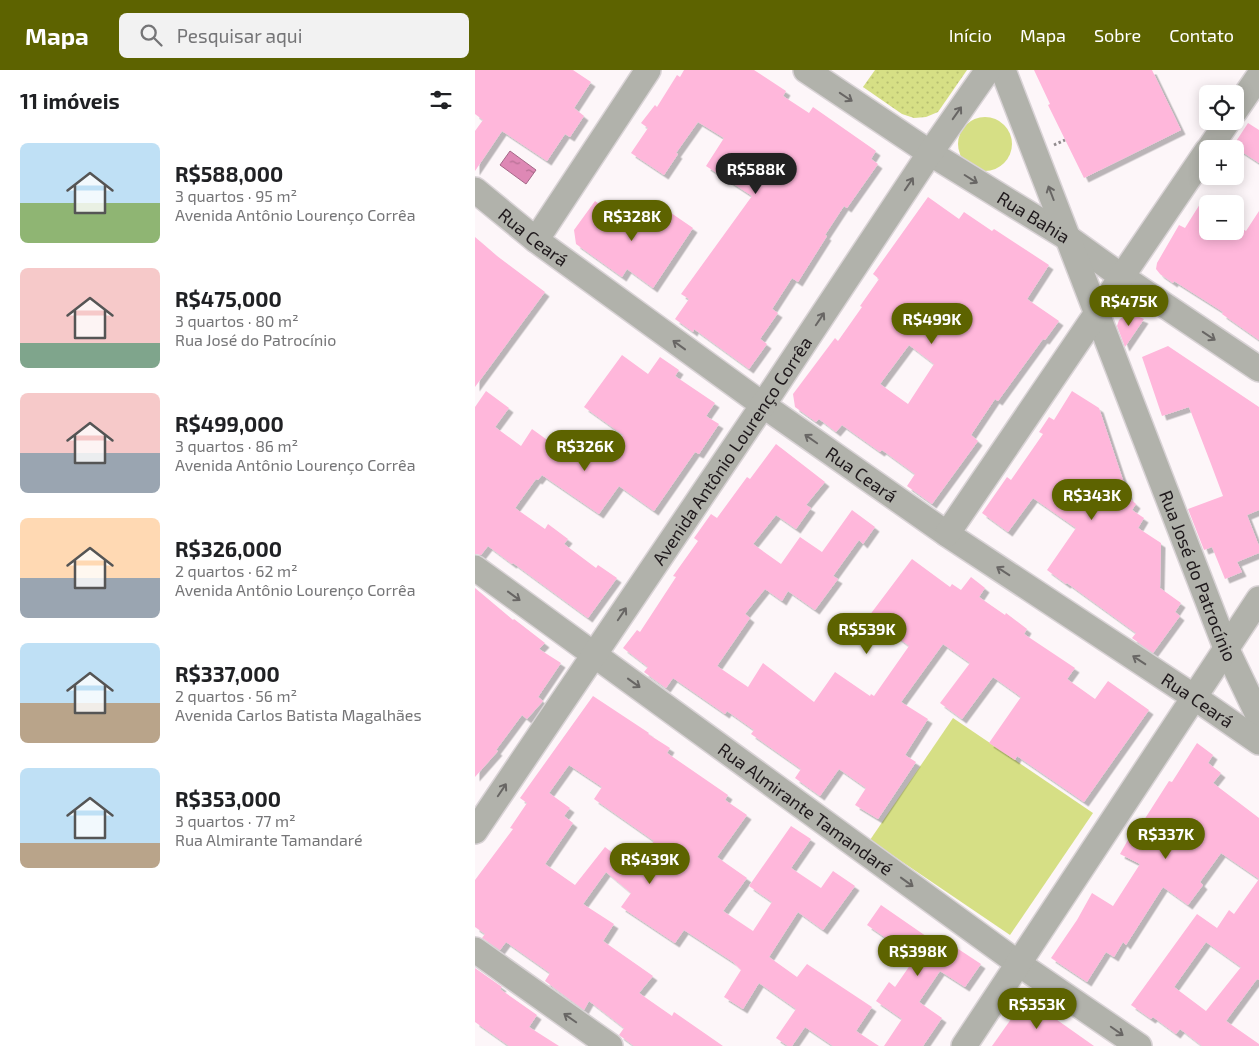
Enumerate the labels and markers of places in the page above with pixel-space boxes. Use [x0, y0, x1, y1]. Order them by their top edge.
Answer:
pin: R$588K [715, 152, 797, 195]
pin: R$328K [591, 200, 673, 242]
pin: R$475K [1088, 284, 1170, 327]
pin: R$499K [891, 302, 973, 345]
pin: R$326K [544, 430, 626, 472]
pin: R$343K [1051, 478, 1133, 521]
pin: R$539K [826, 612, 908, 655]
pin: R$337K [1125, 818, 1207, 860]
pin: R$439K [609, 842, 691, 885]
pin: R$398K [877, 934, 959, 977]
pin: R$353K [996, 988, 1078, 1030]

